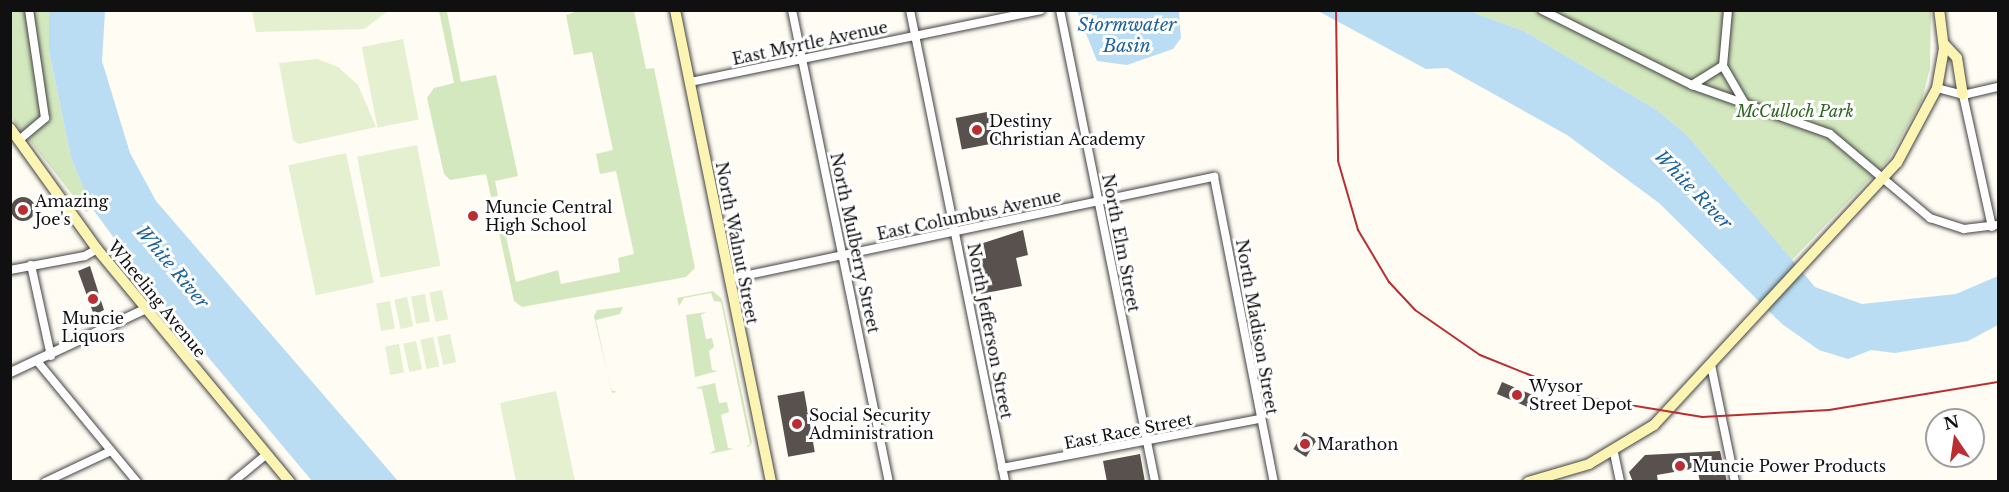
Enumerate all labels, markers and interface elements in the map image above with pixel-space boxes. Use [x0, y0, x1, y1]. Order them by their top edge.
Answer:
water label: Stormwater Basin [1078, 15, 1176, 57]
street label: East Myrtle Avenue [730, 17, 890, 69]
park label: McCulloch Park [1736, 101, 1854, 121]
place label: Destiny Christian Academy [989, 111, 1146, 149]
marker: Destiny Christian Academy [970, 123, 984, 137]
water label: White River [1650, 146, 1736, 234]
street label: North Mulberry Street [826, 151, 884, 335]
street label: North Walnut Street [712, 160, 762, 326]
street label: North Elm Street [1098, 172, 1144, 314]
street label: East Columbus Avenue [875, 186, 1063, 244]
place label: Amazing Joe's [35, 191, 108, 229]
place label: Muncie Central High School [485, 197, 612, 235]
marker: Amazing Joe's [16, 203, 30, 217]
marker: Muncie Central High School [466, 209, 480, 223]
water label: White River [131, 221, 213, 313]
street label: Wheeling Avenue [104, 237, 210, 361]
street label: North Madison Street [1232, 238, 1282, 416]
street label: North Jefferson Street [964, 242, 1016, 420]
marker: Muncie Liquors [86, 292, 100, 306]
place label: Muncie Liquors [61, 308, 125, 346]
place label: Wysor Street Depot [1529, 376, 1632, 414]
marker: Wysor Street Depot [1510, 388, 1524, 402]
place label: Social Security Administration [809, 405, 934, 443]
north arrow [1925, 408, 1985, 468]
street label: East Race Street [1062, 409, 1194, 453]
text: N [1942, 411, 1961, 434]
marker: Social Security Administration [790, 417, 804, 431]
place label: Marathon [1317, 434, 1398, 454]
marker: Marathon [1298, 437, 1312, 451]
place label: Muncie Power Products [1692, 456, 1886, 476]
marker: Muncie Power Products [1673, 459, 1687, 473]

